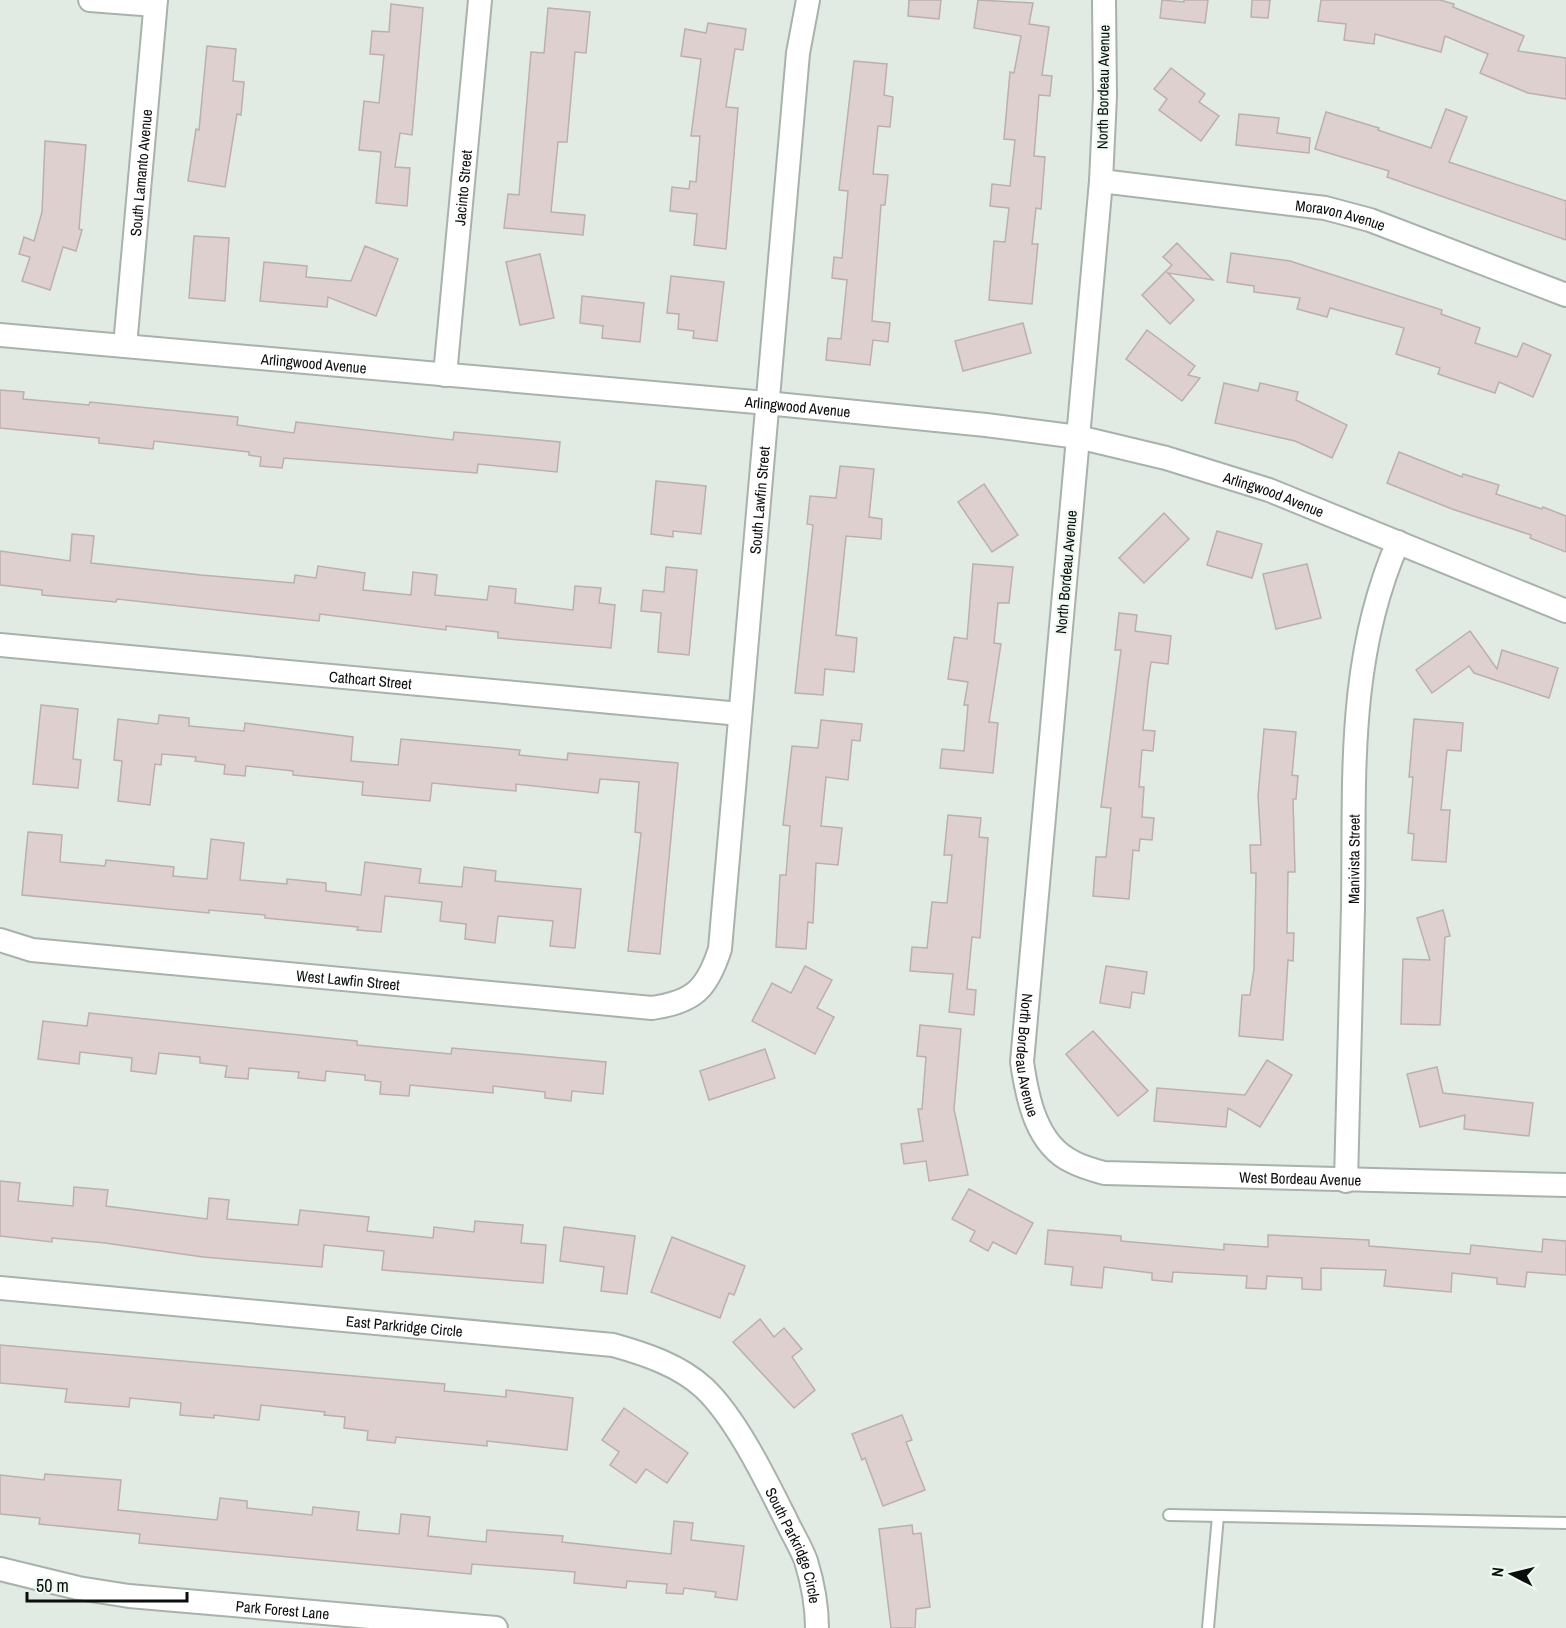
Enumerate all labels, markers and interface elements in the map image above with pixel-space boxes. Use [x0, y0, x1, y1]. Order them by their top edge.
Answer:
street label: North Bordeau Avenue [1091, 25, 1115, 149]
street label: South Lamanto Avenue [124, 108, 157, 237]
street label: Jacinto Street [448, 148, 477, 227]
street label: Moravon Avenue [1294, 194, 1389, 236]
street label: Arlingwood Avenue [259, 348, 368, 378]
street label: Arlingwood Avenue [743, 391, 852, 422]
street label: South Lawfin Street [744, 445, 774, 555]
street label: Arlingwood Avenue [1220, 466, 1327, 522]
street label: North Bordeau Avenue [1050, 509, 1082, 635]
street label: Cathcart Street [328, 665, 413, 694]
street label: Manivista Street [1343, 814, 1364, 904]
street label: West Lawfin Street [295, 964, 401, 995]
street label: North Bordeau Avenue [1011, 993, 1044, 1120]
street label: West Bordeau Avenue [1239, 1166, 1362, 1190]
street label: East Parkridge Circle [345, 1310, 464, 1341]
street label: South Parkridge Circle [761, 1484, 826, 1605]
north arrow [1482, 1544, 1542, 1604]
scale bar [27, 1565, 188, 1603]
text: N [1486, 1566, 1509, 1578]
text: 50 m [36, 1573, 69, 1598]
street label: Park Forest Lane [235, 1595, 330, 1624]

